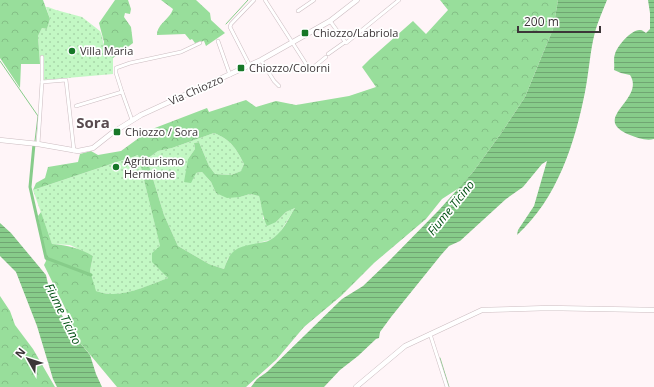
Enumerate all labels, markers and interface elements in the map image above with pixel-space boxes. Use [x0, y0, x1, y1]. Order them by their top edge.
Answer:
scale bar [518, 8, 600, 34]
text: 200 m [524, 13, 559, 30]
place label: Chiozzo/Labriola [313, 25, 398, 40]
marker: Chiozzo/Labriola [300, 28, 310, 38]
place label: Villa Maria [80, 43, 133, 58]
marker: Villa Maria [67, 46, 77, 56]
place label: Chiozzo/Colorni [249, 60, 330, 75]
marker: Chiozzo/Colorni [236, 63, 246, 73]
street label: Via Chiozzo [166, 71, 226, 108]
district label: Sora [76, 112, 110, 132]
place label: Chiozzo / Sora [125, 124, 198, 139]
marker: Chiozzo / Sora [112, 127, 122, 137]
place label: Agriturismo Hermione [124, 153, 185, 181]
marker: Agriturismo Hermione [111, 162, 121, 172]
water label: Fiume Ticino [423, 176, 478, 239]
water label: Fiume Ticino [41, 280, 86, 348]
north arrow [8, 339, 48, 379]
text: N [11, 344, 28, 361]

